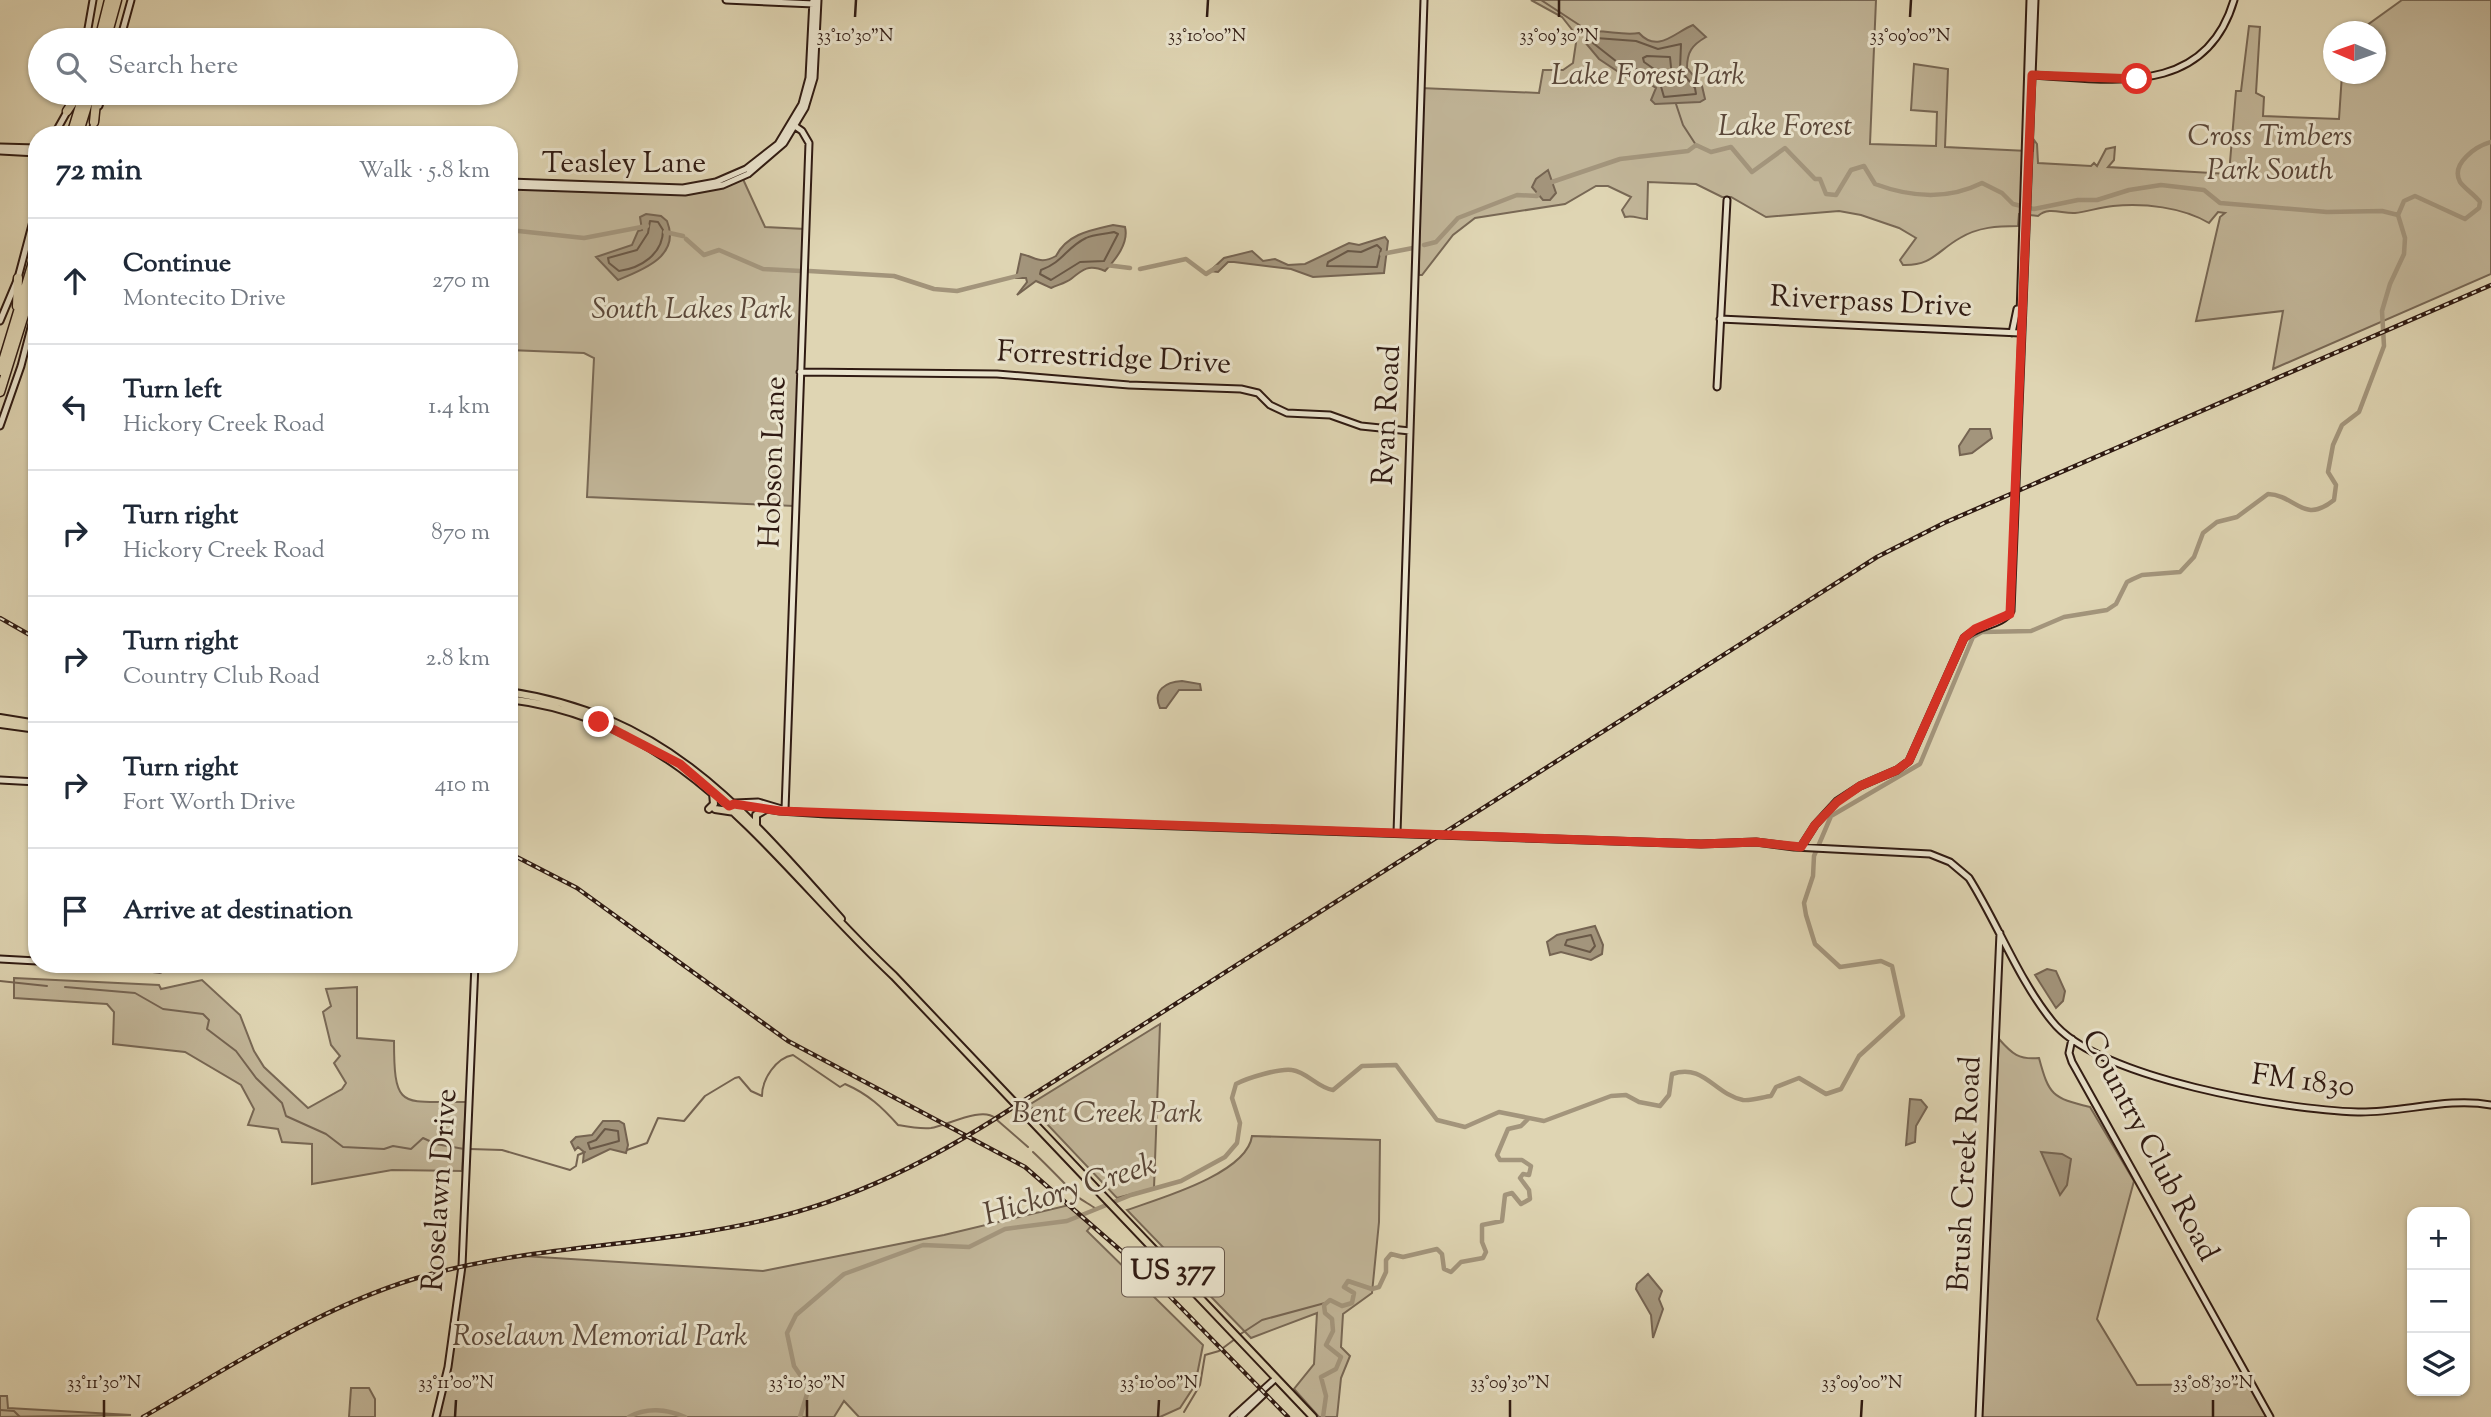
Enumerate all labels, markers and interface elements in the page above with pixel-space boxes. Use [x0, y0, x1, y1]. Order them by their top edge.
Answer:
north arrow [2323, 21, 2386, 84]
text: 33°10'30"N [817, 24, 893, 50]
text: 33°10'00"N [1168, 24, 1246, 50]
text: 33°09'30"N [1519, 24, 1599, 50]
text: 33°09'00"N [1870, 24, 1950, 50]
search box [28, 28, 518, 105]
icon: search [52, 48, 90, 86]
text: Search here [108, 48, 238, 85]
park label: Lake Forest Park [1551, 55, 1745, 98]
route start [2121, 63, 2152, 94]
park label: Lake Forest [1718, 106, 1852, 149]
park label: Cross Timbers Park South [2187, 116, 2353, 193]
street label: Teasley Lane [542, 143, 706, 186]
text: 72 min [56, 150, 142, 193]
text: Walk · 5.8 km [359, 155, 490, 188]
text: Continue [123, 246, 231, 283]
icon: ahead [56, 262, 94, 300]
text: 270 m [432, 265, 490, 298]
street label: Riverpass Drive [1769, 276, 1973, 330]
text: Montecito Drive [123, 283, 286, 316]
park label: South Lakes Park [591, 289, 793, 332]
street label: Forrestridge Drive [996, 331, 1232, 387]
street label: Ryan Road [1363, 344, 1413, 486]
text: Turn left [123, 372, 222, 409]
street label: Hobson Lane [750, 375, 798, 549]
icon: left [56, 388, 94, 426]
text: 1.4 km [428, 391, 490, 424]
text: Hickory Creek Road [123, 409, 325, 442]
text: Turn right [123, 498, 238, 535]
icon: right [56, 514, 94, 552]
text: 870 m [431, 517, 490, 550]
text: Hickory Creek Road [123, 535, 325, 568]
text: Turn right [123, 624, 238, 661]
icon: right [56, 640, 94, 678]
text: 2.8 km [425, 643, 490, 676]
text: Country Club Road [123, 661, 320, 694]
route end [583, 706, 614, 737]
text: Turn right [123, 750, 238, 787]
icon: right [56, 766, 94, 804]
text: 410 m [435, 769, 490, 802]
text: Fort Worth Drive [123, 787, 295, 820]
icon: arrive [56, 892, 94, 930]
text: Arrive at destination [123, 893, 353, 930]
street label: Country Club Road [2070, 1023, 2228, 1270]
street label: FM 1830 [2249, 1054, 2357, 1110]
street label: Brush Creek Road [1938, 1055, 1994, 1293]
street label: Roselawn Drive [412, 1087, 470, 1293]
park label: Bent Creek Park [1012, 1093, 1202, 1136]
water label: Hickory Creek [978, 1143, 1162, 1239]
map controls [2407, 1207, 2470, 1396]
button: + [2407, 1207, 2470, 1270]
road number: US 377 [1122, 1248, 1224, 1296]
button: − [2407, 1270, 2470, 1333]
park label: Roselawn Memorial Park [452, 1316, 748, 1359]
button: layers [2407, 1333, 2470, 1396]
text: 33°11'30"N [67, 1371, 141, 1397]
text: 33°11'00"N [418, 1371, 494, 1397]
text: 33°10'30"N [769, 1371, 845, 1397]
text: 33°10'00"N [1120, 1371, 1198, 1397]
text: 33°09'30"N [1470, 1371, 1550, 1397]
text: 33°09'00"N [1822, 1371, 1902, 1397]
text: 33°08'30"N [2173, 1371, 2253, 1397]

